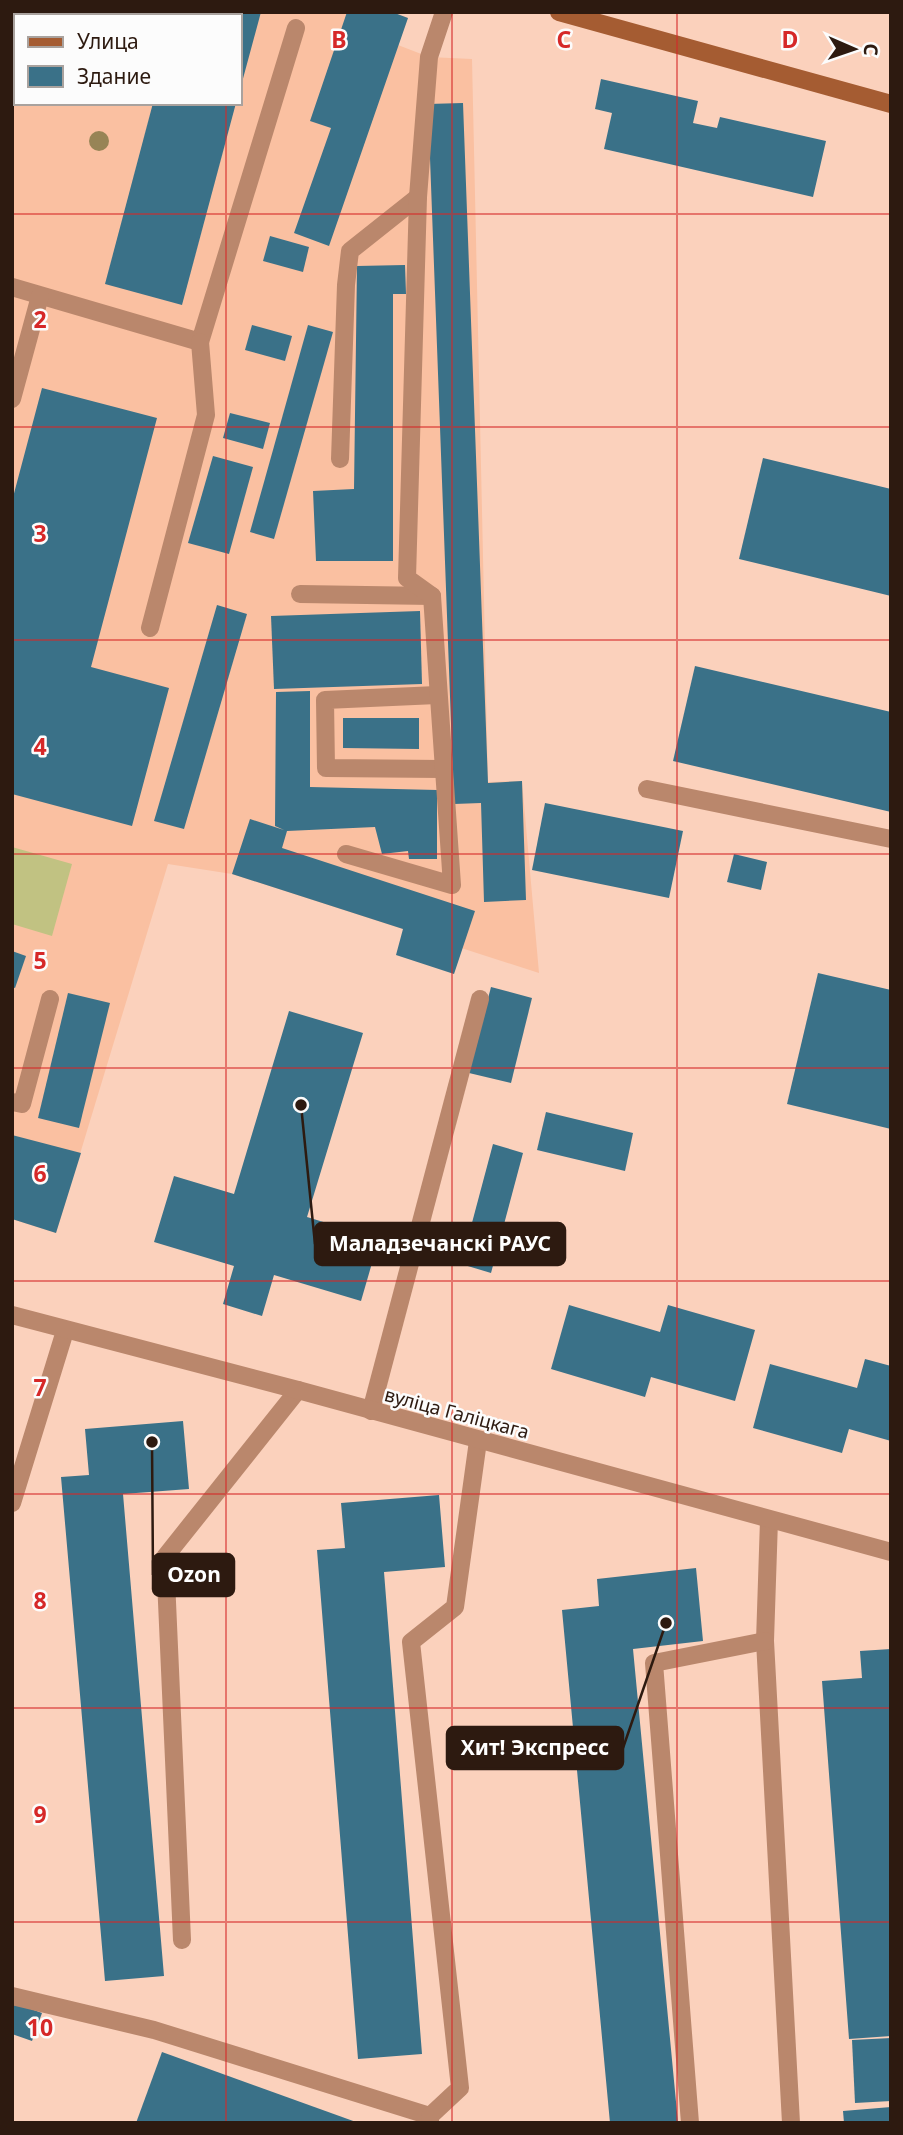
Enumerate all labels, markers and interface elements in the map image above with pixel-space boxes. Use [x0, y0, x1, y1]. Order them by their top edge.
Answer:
legend [14, 14, 242, 105]
north arrow [819, 14, 889, 84]
text: B [331, 23, 347, 55]
text: C [557, 23, 572, 55]
text: D [782, 23, 798, 55]
text: Улица [77, 27, 139, 55]
text: С [858, 43, 884, 56]
text: Здание [77, 62, 151, 90]
text: 2 [33, 303, 47, 335]
text: 3 [33, 517, 47, 549]
text: 4 [33, 730, 47, 762]
text: 5 [33, 944, 47, 976]
text: 6 [33, 1157, 47, 1189]
callout: Маладзечанскі РАУС [315, 1223, 565, 1265]
text: Маладзечанскі РАУС [329, 1229, 551, 1257]
text: 7 [33, 1371, 47, 1403]
street label: вуліца Галіцкага [382, 1381, 532, 1445]
callout: Ozon [153, 1554, 234, 1596]
text: Ozon [167, 1560, 221, 1588]
text: 8 [33, 1584, 47, 1616]
callout: Хит! Экспресс [447, 1727, 623, 1769]
text: Хит! Экспресс [461, 1733, 609, 1761]
text: 9 [33, 1798, 47, 1830]
text: 10 [27, 2011, 53, 2043]

